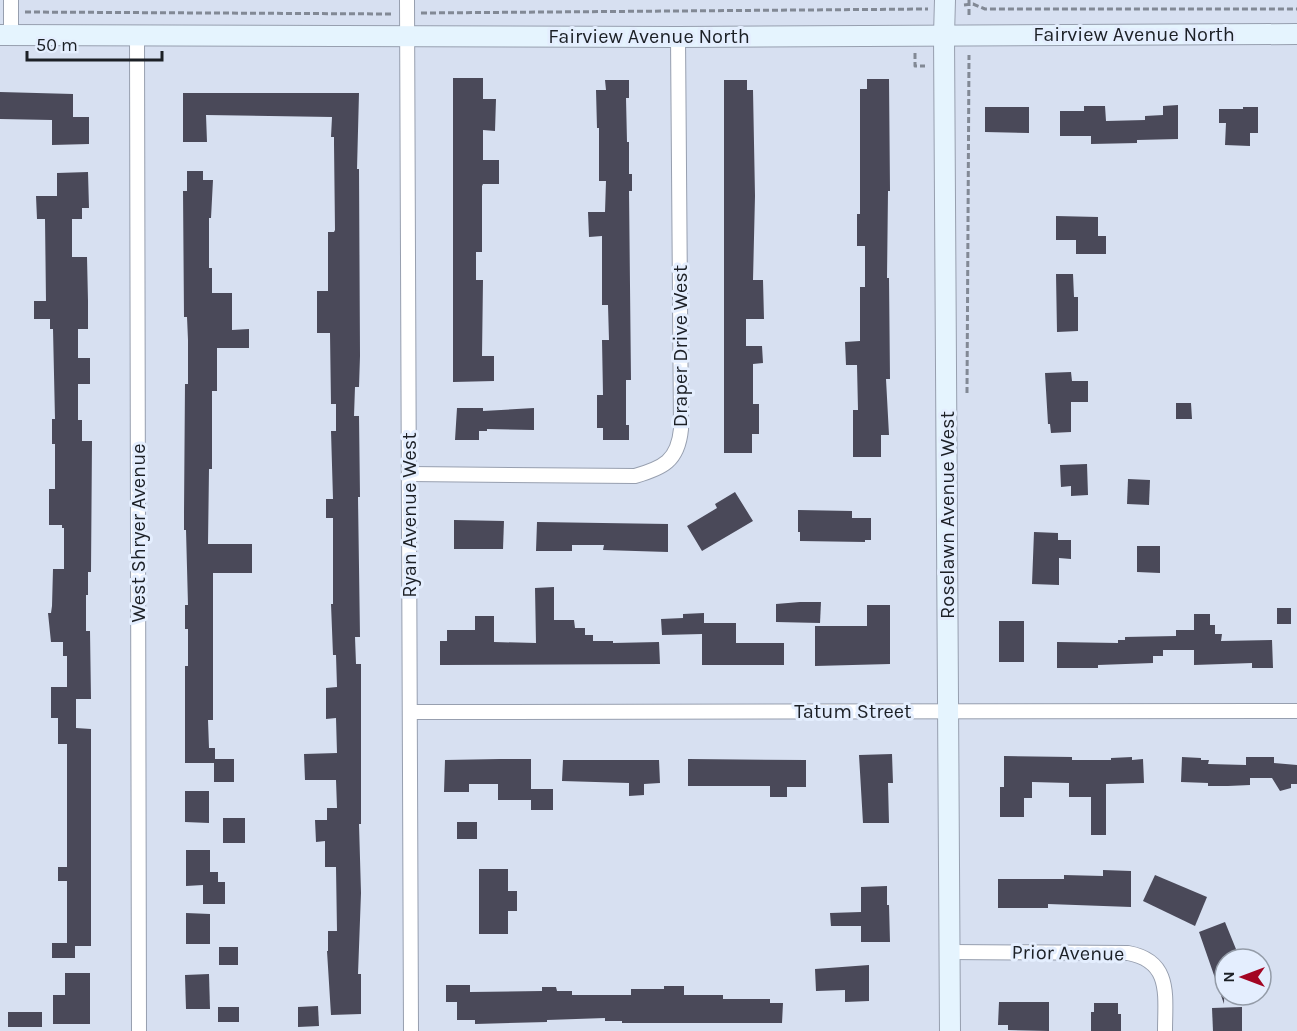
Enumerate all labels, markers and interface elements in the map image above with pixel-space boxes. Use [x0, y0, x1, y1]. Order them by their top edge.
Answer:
street label: Fairview Avenue North [1033, 23, 1235, 46]
scale bar [27, 24, 162, 62]
street label: Fairview Avenue North [548, 25, 750, 48]
text: 50 m [36, 34, 78, 56]
street label: Draper Drive West [669, 264, 692, 427]
street label: Roselawn Avenue West [936, 411, 959, 619]
street label: Ryan Avenue West [398, 432, 421, 598]
street label: West Shryer Avenue [127, 443, 150, 623]
street label: Tatum Street [794, 700, 912, 723]
street label: Prior Avenue [1011, 941, 1125, 965]
north arrow [1213, 947, 1273, 1007]
text: N [1219, 971, 1238, 983]

